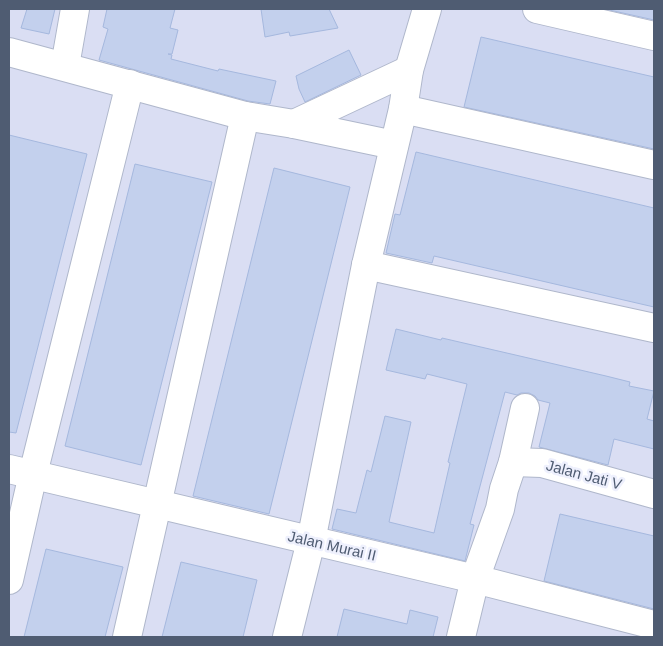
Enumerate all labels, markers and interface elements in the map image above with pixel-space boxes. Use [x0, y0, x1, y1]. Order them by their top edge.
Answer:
street label: Jalan Jati V [544, 456, 624, 493]
street label: Jalan Murai II [286, 527, 378, 564]

